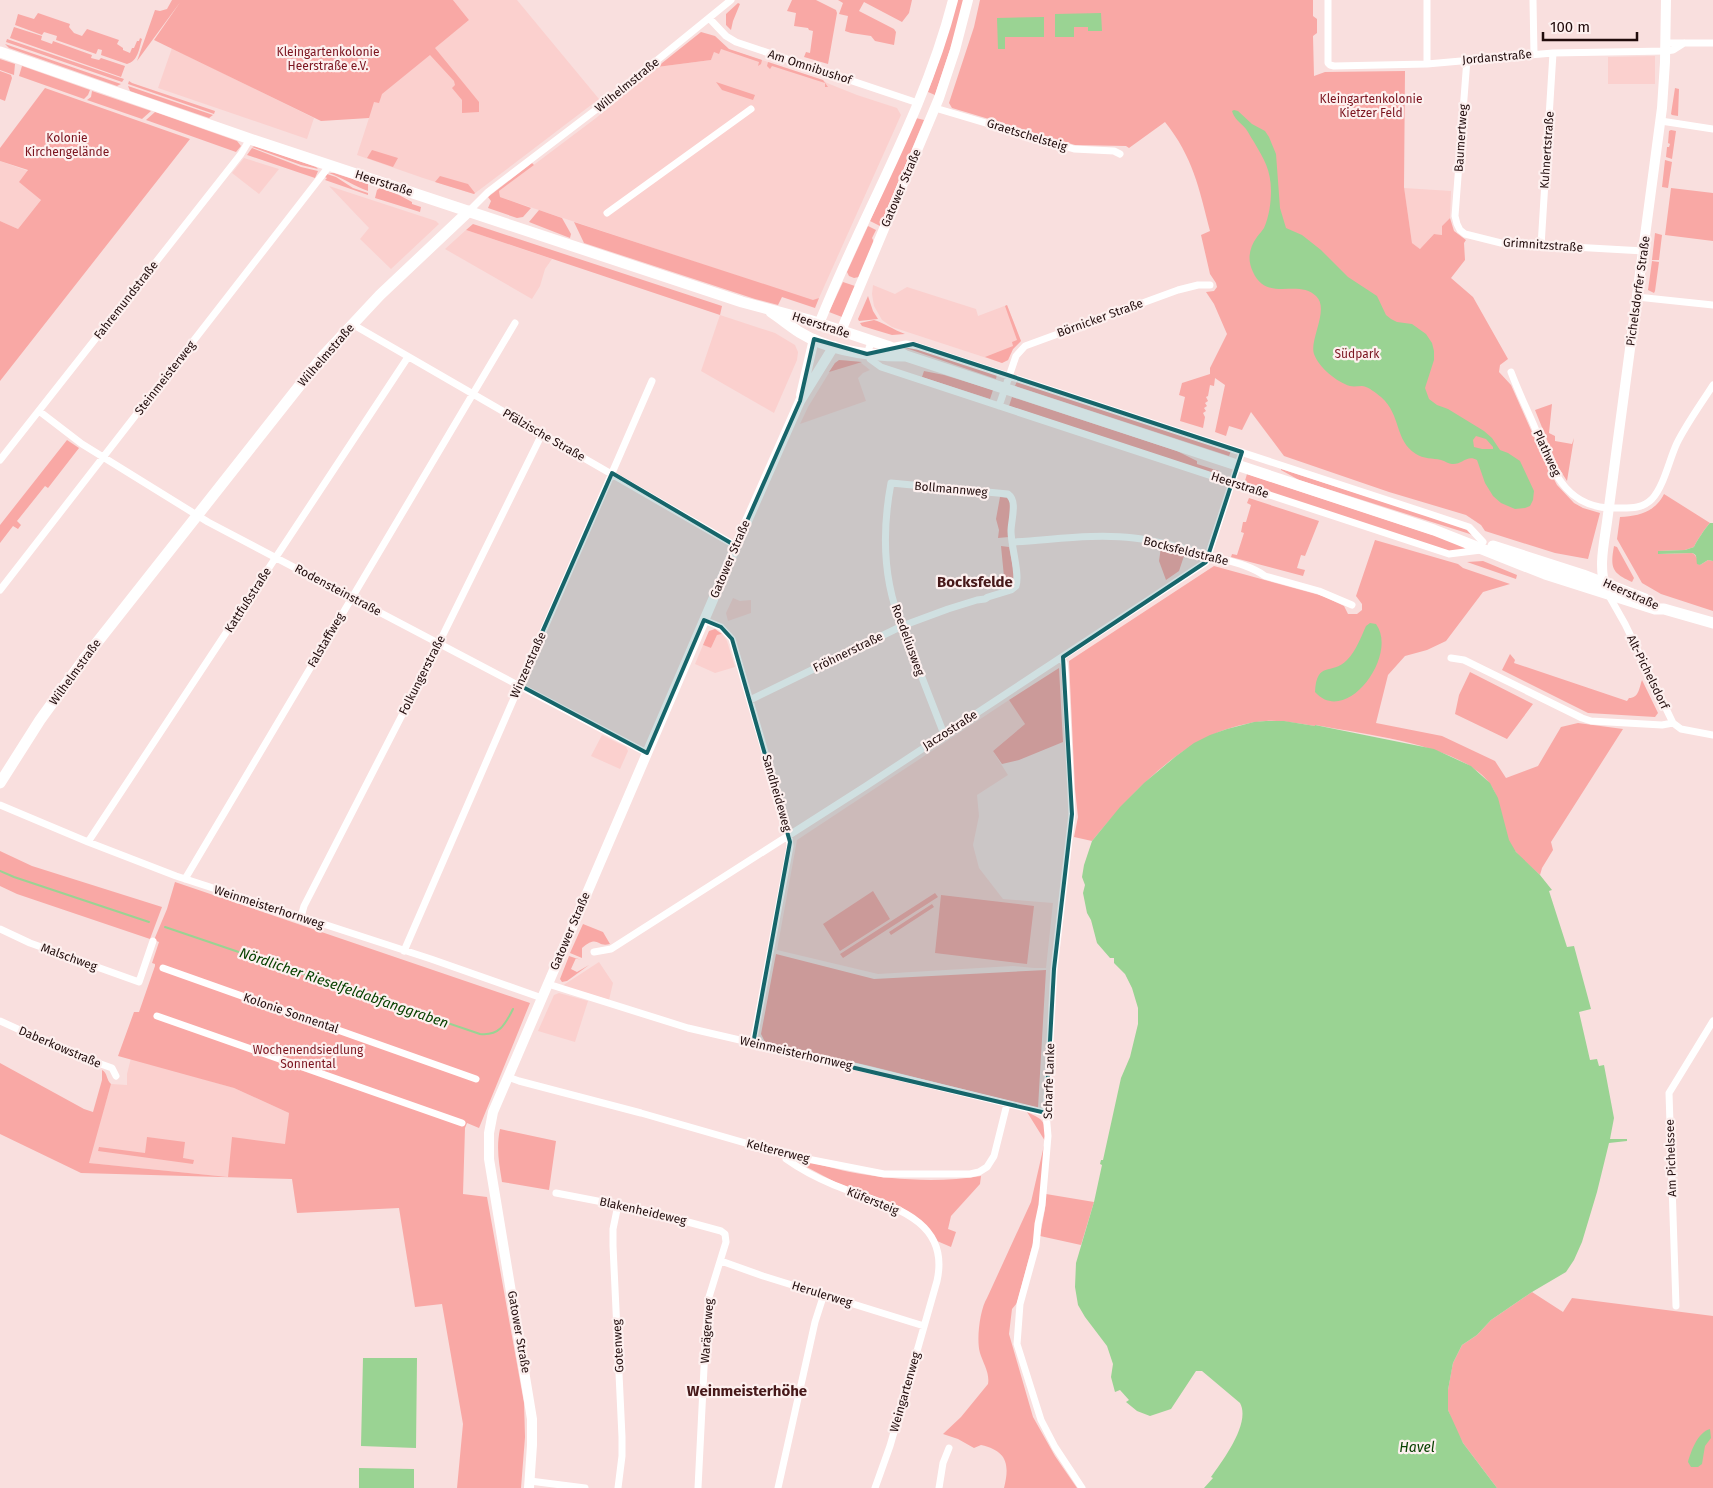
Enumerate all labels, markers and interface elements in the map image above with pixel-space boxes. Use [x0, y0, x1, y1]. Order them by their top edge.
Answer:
scale bar [1543, 10, 1637, 42]
text: 100 m [1550, 18, 1590, 36]
park label: Kleingartenkolonie Heerstraße e.V. [277, 45, 379, 73]
street label: Am Omnibushof [766, 47, 855, 87]
street label: Jordanstraße [1462, 47, 1532, 67]
street label: Wilhelmstraße [592, 55, 662, 115]
park label: Kleingartenkolonie Kietzer Feld [1320, 92, 1422, 120]
street label: Baumertweg [1452, 103, 1470, 172]
street label: Kuhnertstraße [1537, 111, 1557, 189]
street label: Graetschelsteig [985, 116, 1070, 154]
park label: Kolonie Kirchengelände [25, 131, 109, 159]
street label: Gatower Straße [878, 147, 924, 229]
street label: Heerstraße [353, 167, 415, 199]
street label: Grimnitzstraße [1503, 235, 1583, 255]
street label: Pichelsdorfer Straße [1623, 235, 1653, 347]
street label: Fahremundstraße [91, 258, 161, 342]
street label: Börnicker Straße [1055, 296, 1145, 340]
street label: Heerstraße [790, 309, 852, 341]
street label: Wilhelmstraße [295, 321, 357, 389]
street label: Steinmeisterweg [132, 338, 199, 418]
park label: Südpark [1334, 347, 1380, 361]
street label: Pfälzische Straße [500, 406, 588, 464]
street label: Plathweg [1530, 428, 1564, 479]
street label: Heerstraße [1209, 469, 1271, 501]
street label: Bollmannweg [914, 479, 989, 499]
street label: Gatower Straße [707, 518, 753, 600]
street label: Bocksfeldstraße [1142, 534, 1230, 568]
street label: Rodensteinstraße [292, 561, 384, 619]
street label: Kattfußstraße [222, 565, 274, 635]
district label: Bocksfelde [937, 573, 1013, 591]
street label: Heerstraße [1601, 575, 1661, 613]
street label: Roedeliusweg [889, 602, 928, 678]
street label: Falstaffweg [305, 609, 348, 670]
street label: Fröhnerstraße [811, 629, 885, 675]
street label: Winzerstraße [507, 630, 549, 700]
street label: Folkungerstraße [396, 633, 448, 717]
street label: Alt-Pichelsdorf [1624, 633, 1672, 712]
street label: Wilhelmstraße [46, 636, 104, 708]
street label: Jaczostraße [920, 707, 980, 753]
street label: Sandheideweg [759, 753, 795, 834]
street label: Weinmeisterhornweg [212, 883, 327, 932]
street label: Gatower Straße [547, 890, 593, 972]
street label: Malschweg [39, 940, 100, 974]
water label: Nördlicher Rieselfeldabfanggraben [237, 944, 451, 1032]
street label: Kolonie Sonnental [242, 990, 341, 1036]
street label: Daberkowstraße [17, 1023, 103, 1071]
street label: Weinmeisterhornweg [738, 1033, 854, 1073]
park label: Wochenendsiedlung Sonnental [253, 1043, 364, 1071]
street label: Scharfe Lanke [1041, 1043, 1057, 1119]
street label: Am Pichelssee [1663, 1119, 1679, 1197]
street label: Keltererweg [745, 1136, 812, 1166]
street label: Küfersteig [845, 1184, 902, 1218]
street label: Blakenheideweg [598, 1194, 689, 1228]
street label: Herulerweg [790, 1278, 855, 1310]
street label: Gatower Straße [505, 1290, 533, 1374]
street label: Warägerweg [698, 1297, 716, 1364]
street label: Gotenweg [610, 1318, 626, 1373]
street label: Weingartenweg [887, 1349, 923, 1434]
district label: Weinmeisterhöhe [687, 1382, 807, 1400]
water label: Havel [1399, 1439, 1435, 1456]

